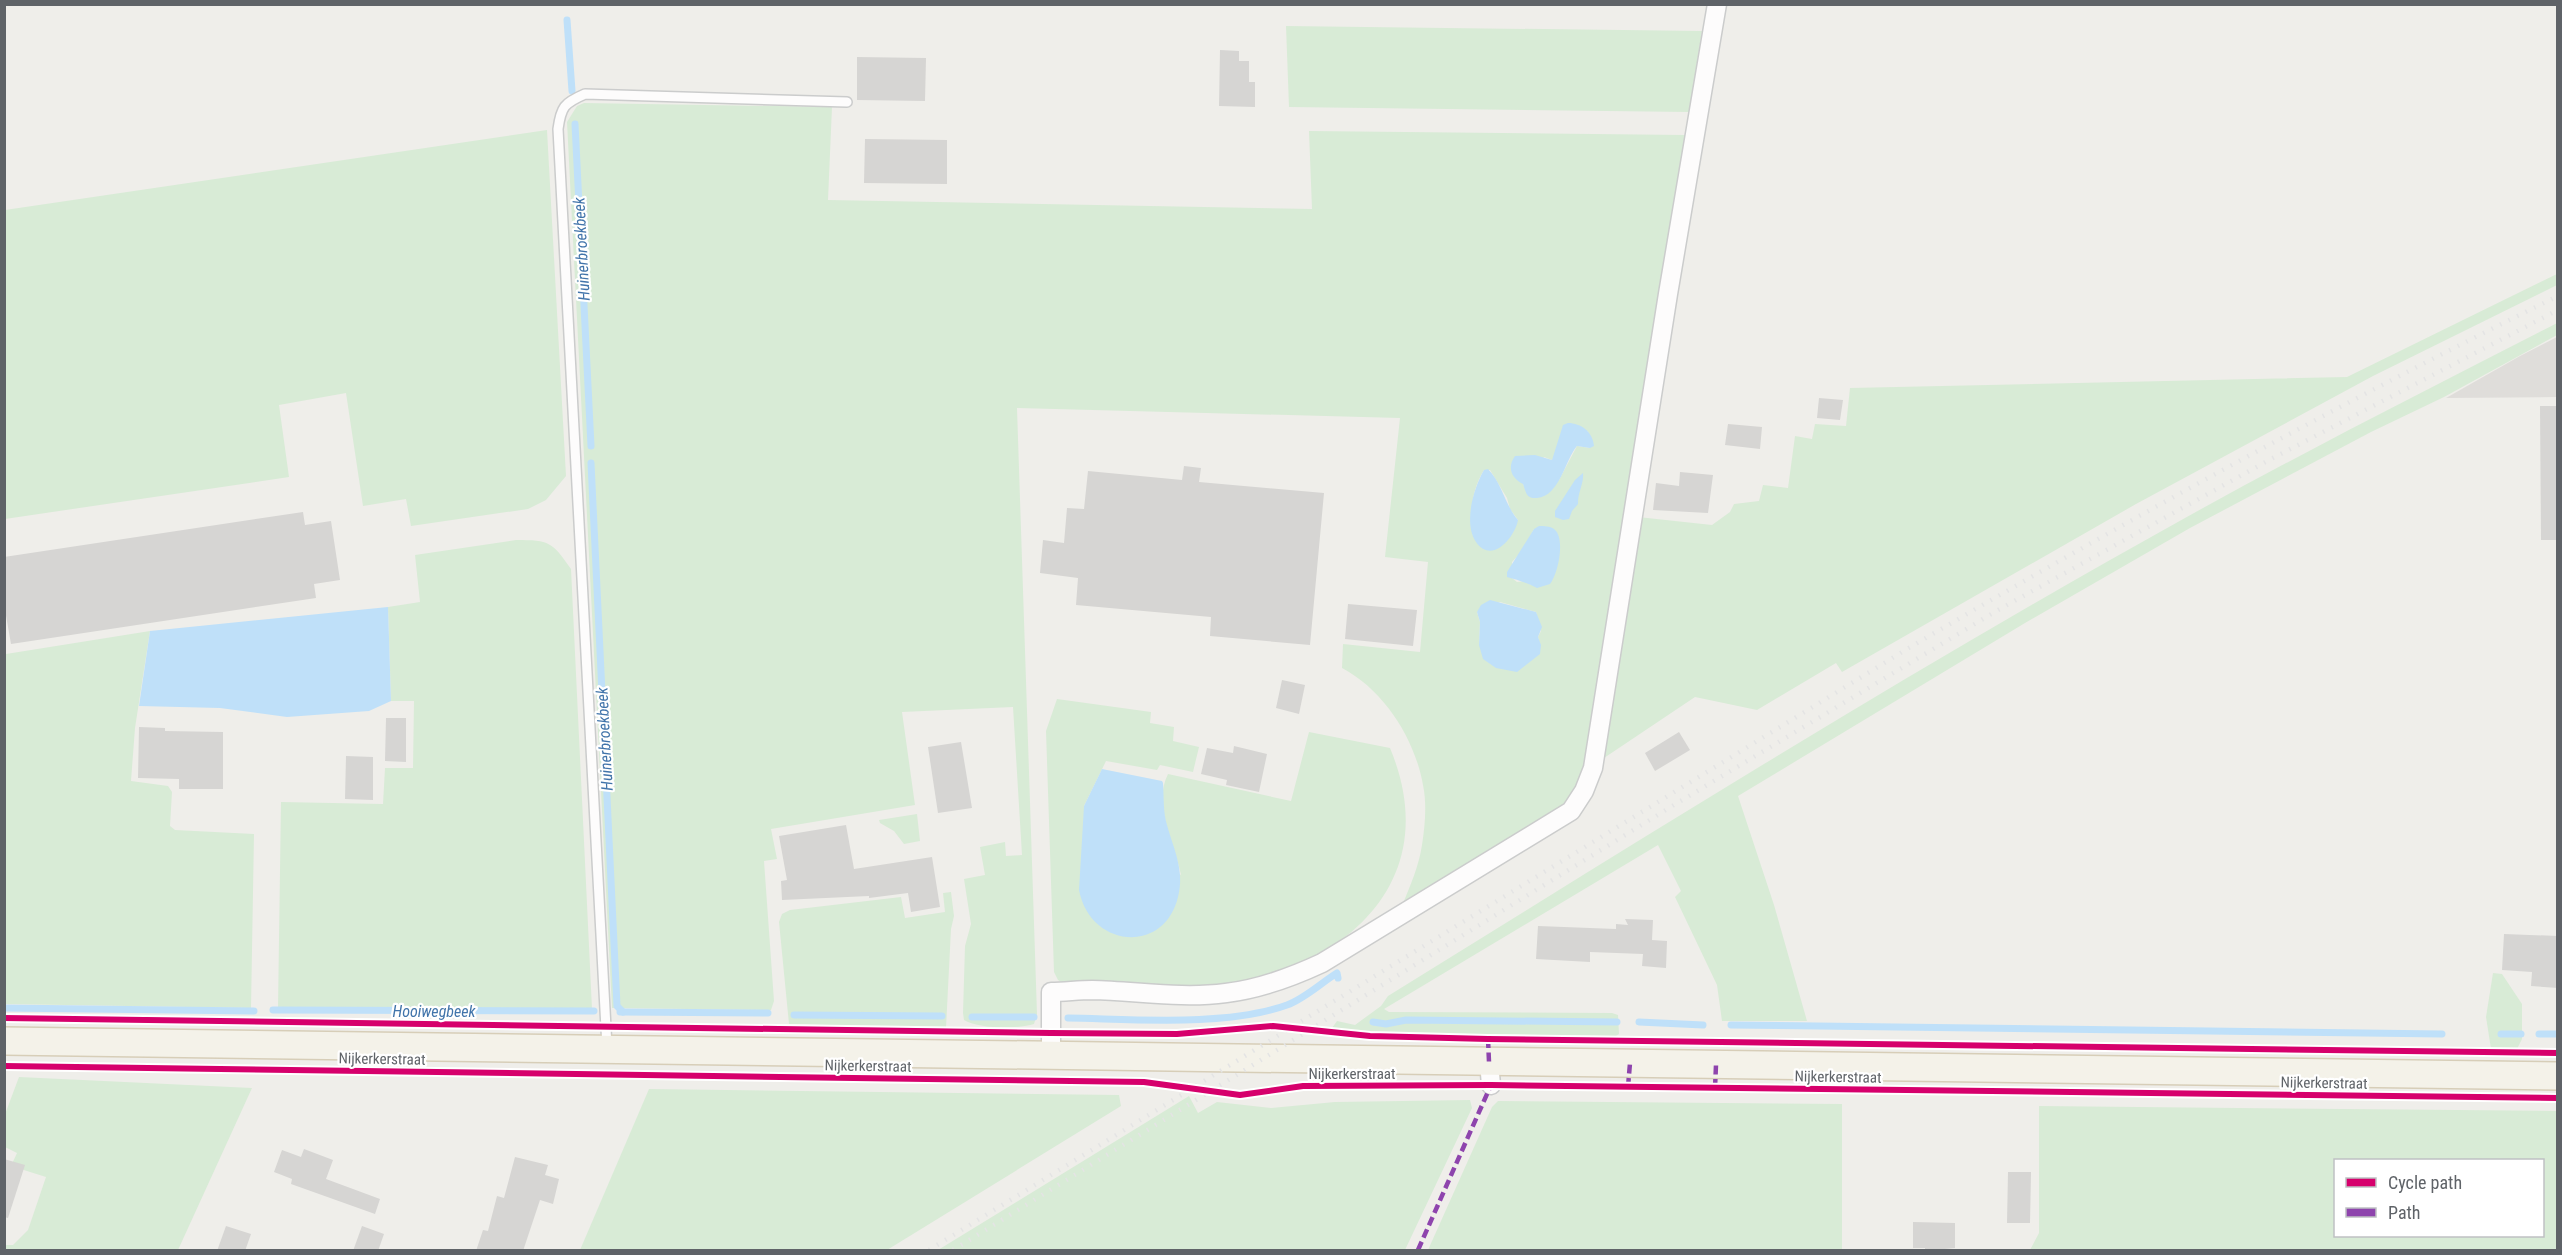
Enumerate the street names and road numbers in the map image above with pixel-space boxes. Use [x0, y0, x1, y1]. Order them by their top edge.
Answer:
street label: Nijkerkerstraat [338, 1049, 426, 1069]
street label: Nijkerkerstraat [824, 1056, 912, 1076]
street label: Nijkerkerstraat [1309, 1065, 1395, 1083]
street label: Nijkerkerstraat [1794, 1067, 1882, 1087]
street label: Nijkerkerstraat [2280, 1073, 2368, 1093]

